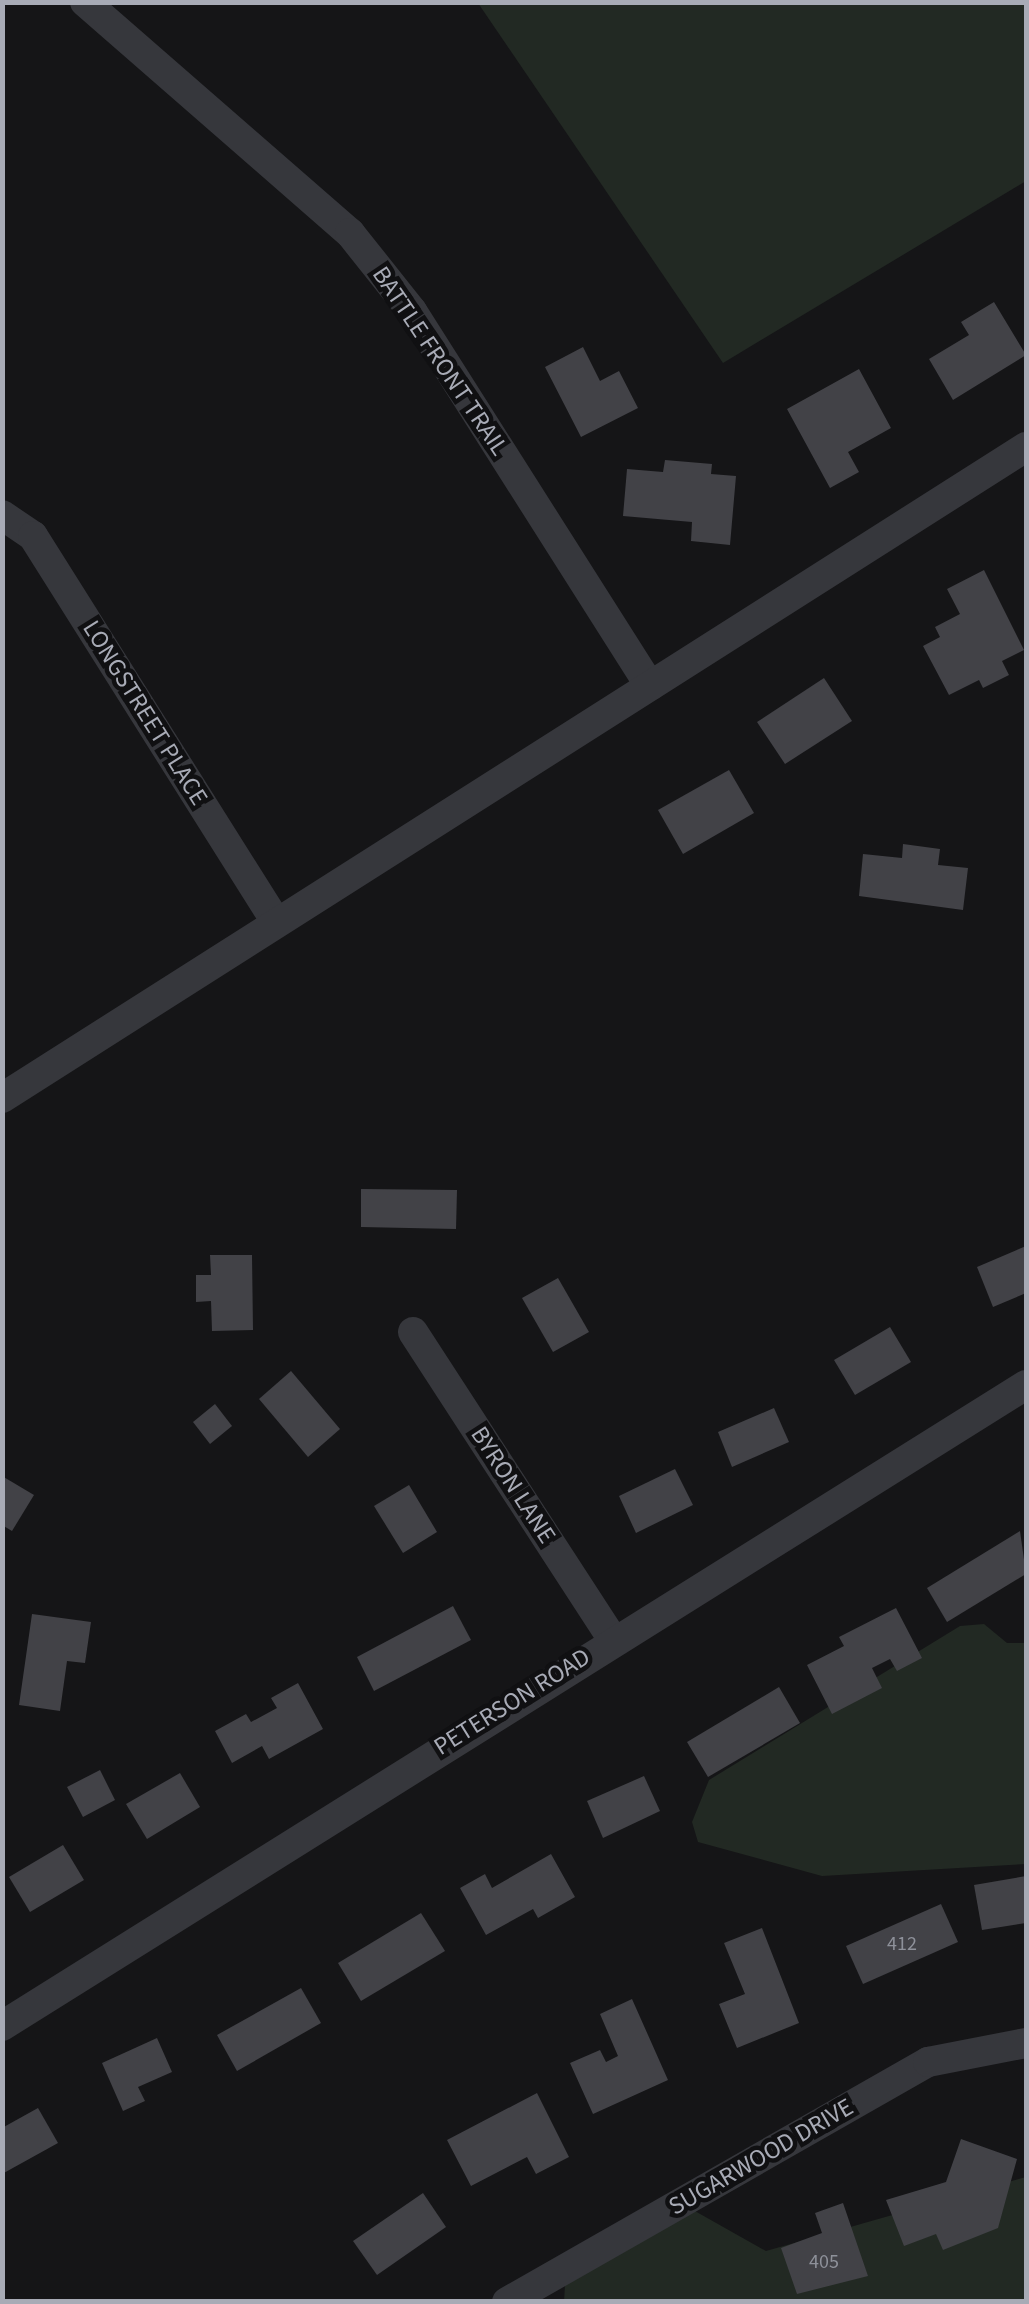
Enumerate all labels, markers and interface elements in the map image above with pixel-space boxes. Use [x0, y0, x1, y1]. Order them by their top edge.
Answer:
street label: BATTLE FRONT TRAIL [366, 261, 514, 461]
street label: LONGSTREET PLACE [76, 615, 214, 811]
street label: BYRON LANE [464, 1421, 562, 1549]
street label: PETERSON ROAD [428, 1642, 596, 1762]
house number: 412 [887, 1932, 917, 1956]
street label: SUGARWOOD DRIVE [663, 2092, 859, 2222]
house number: 405 [809, 2250, 839, 2274]

